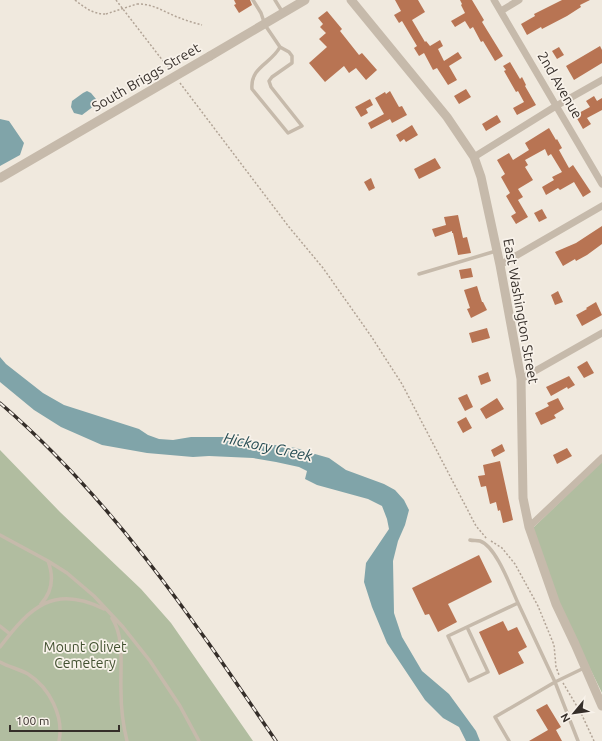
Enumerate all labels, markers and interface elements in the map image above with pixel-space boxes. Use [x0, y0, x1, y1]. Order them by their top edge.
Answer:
street label: South Briggs Street [89, 39, 203, 115]
street label: 2nd Avenue [534, 49, 586, 121]
street label: East Washington Street [500, 237, 542, 385]
water label: Hickory Creek [222, 429, 314, 464]
park label: Mount Olivet Cemetery [44, 639, 127, 671]
north arrow [554, 693, 594, 733]
scale bar [10, 707, 119, 733]
text: N [558, 711, 572, 724]
text: 100 m [16, 714, 49, 727]

